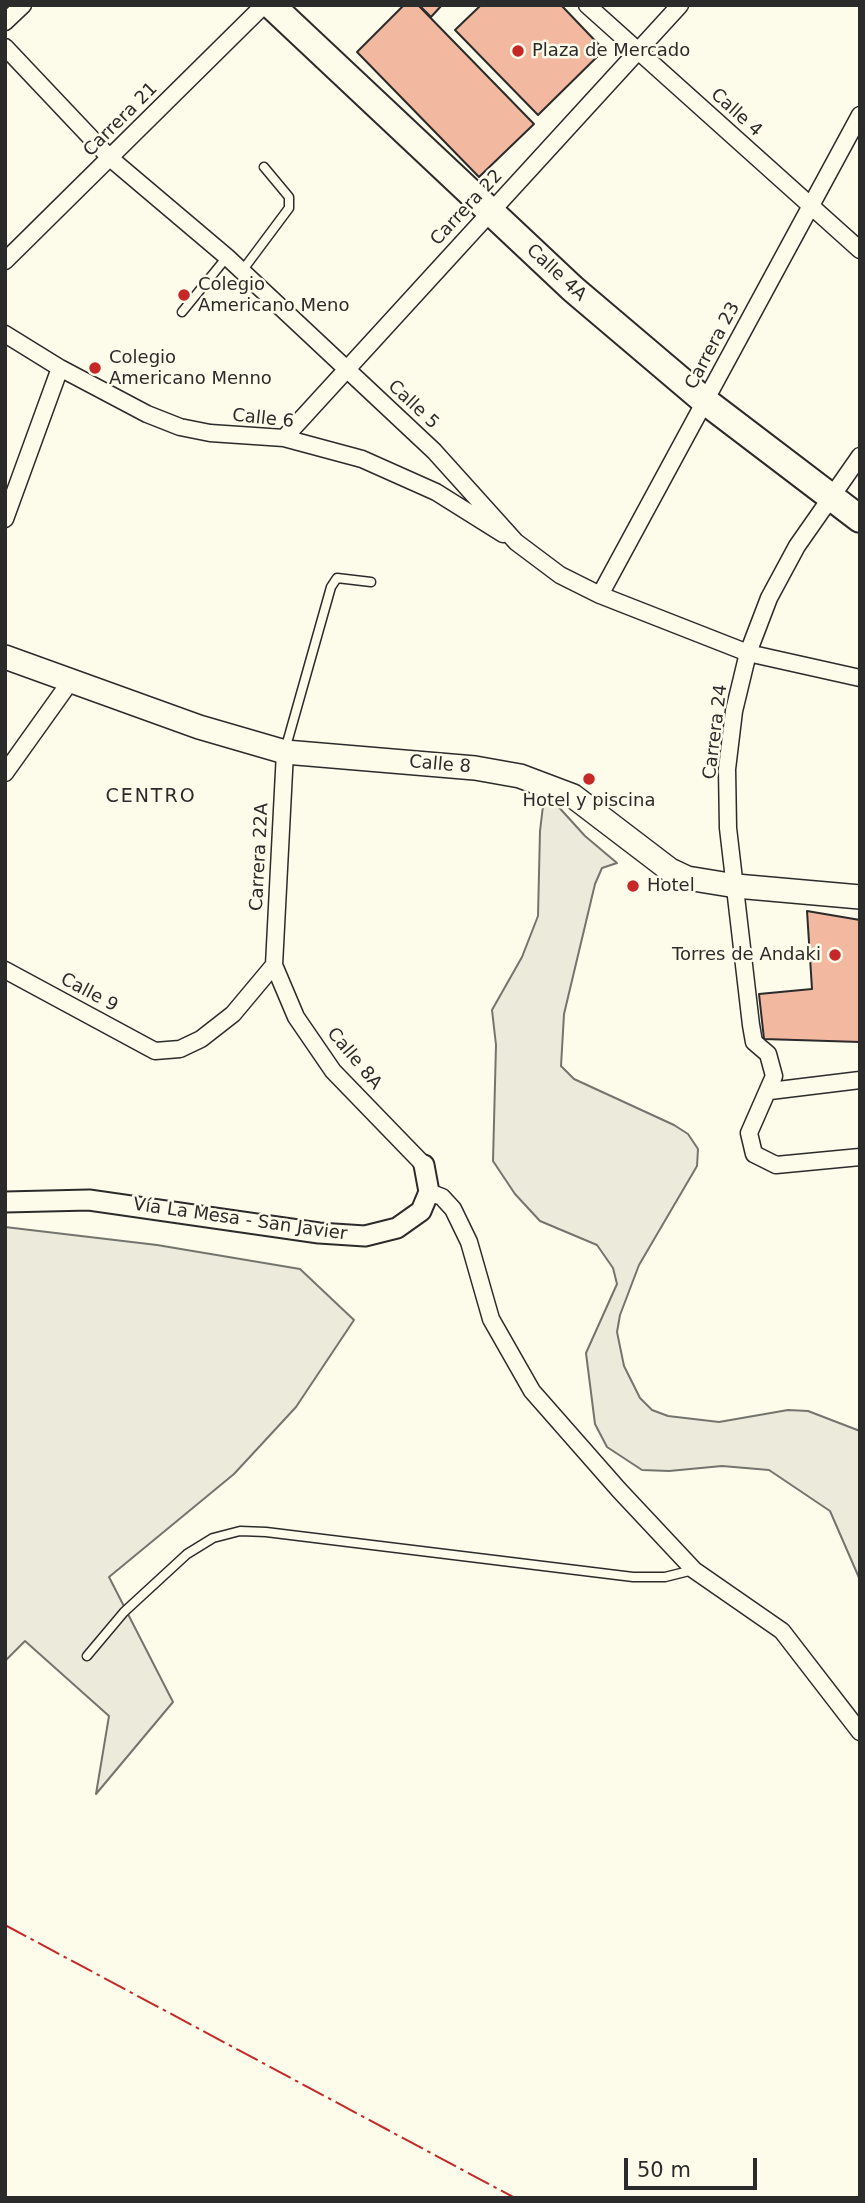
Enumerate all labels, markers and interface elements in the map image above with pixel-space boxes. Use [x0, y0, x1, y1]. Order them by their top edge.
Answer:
place label: Plaza de Mercado [532, 40, 690, 62]
marker: Plaza de Mercado [510, 43, 526, 59]
street label: Carrera 21 [79, 78, 163, 162]
street label: Calle 4 [706, 84, 766, 142]
street label: Carrera 22 [426, 166, 508, 250]
street label: Calle 4A [522, 240, 590, 306]
place label: Colegio Americano Meno [198, 274, 349, 316]
marker: Colegio Americano Meno [176, 287, 192, 303]
street label: Carrera 23 [681, 299, 745, 393]
place label: Colegio Americano Menno [109, 347, 272, 390]
marker: Colegio Americano Menno [87, 360, 103, 376]
street label: Calle 5 [383, 376, 443, 434]
street label: Calle 6 [231, 405, 295, 433]
street label: Carrera 24 [699, 683, 733, 781]
street label: Calle 8 [408, 752, 472, 778]
marker: Hotel y piscina [581, 771, 597, 787]
district label: CENTRO [106, 786, 196, 808]
place label: Hotel y piscina [523, 790, 655, 812]
street label: Carrera 22A [246, 802, 274, 912]
place label: Hotel [647, 875, 695, 897]
marker: Hotel [625, 878, 641, 894]
place label: Torres de Andaki [672, 944, 821, 966]
marker: Torres de Andaki [827, 947, 843, 963]
street label: Calle 9 [57, 969, 121, 1017]
street label: Calle 8A [322, 1024, 386, 1094]
street label: Vía La Mesa - San Javier [132, 1194, 348, 1246]
scale bar [627, 2144, 760, 2188]
text: 50 m [637, 2158, 691, 2182]

